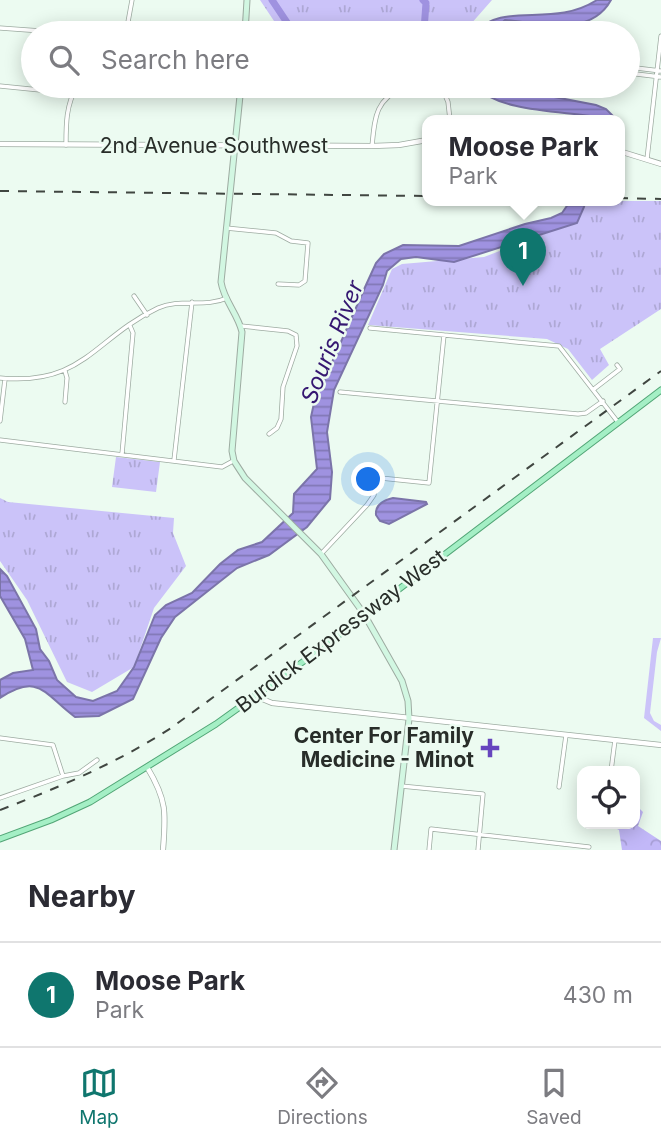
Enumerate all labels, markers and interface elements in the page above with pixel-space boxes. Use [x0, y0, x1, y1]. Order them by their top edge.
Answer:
search box [21, 21, 640, 98]
icon: search [45, 41, 83, 79]
text: Search here [101, 44, 250, 75]
popup [422, 115, 625, 206]
text: Moose Park [448, 131, 599, 162]
street label: 2nd Avenue Southwest [100, 133, 328, 158]
text: Park [448, 162, 498, 190]
pin: 1 [500, 228, 546, 286]
water label: Souris River [295, 275, 370, 408]
your location [351, 462, 385, 496]
street label: Burdick Expressway West [231, 543, 451, 718]
place label: Center For Family Medicine - Minot [294, 723, 474, 772]
marker: Center For Family Medicine - Minot [480, 738, 500, 758]
map controls [577, 766, 640, 829]
button: locate [577, 766, 640, 829]
text: Nearby [28, 878, 136, 914]
text: Moose Park [95, 965, 245, 996]
text: 1 [46, 981, 56, 1009]
text: 430 m [563, 981, 633, 1009]
text: Park [95, 996, 144, 1024]
tab: Map [79, 1064, 119, 1129]
tab: Directions [277, 1064, 368, 1129]
tab: Saved [526, 1064, 582, 1129]

